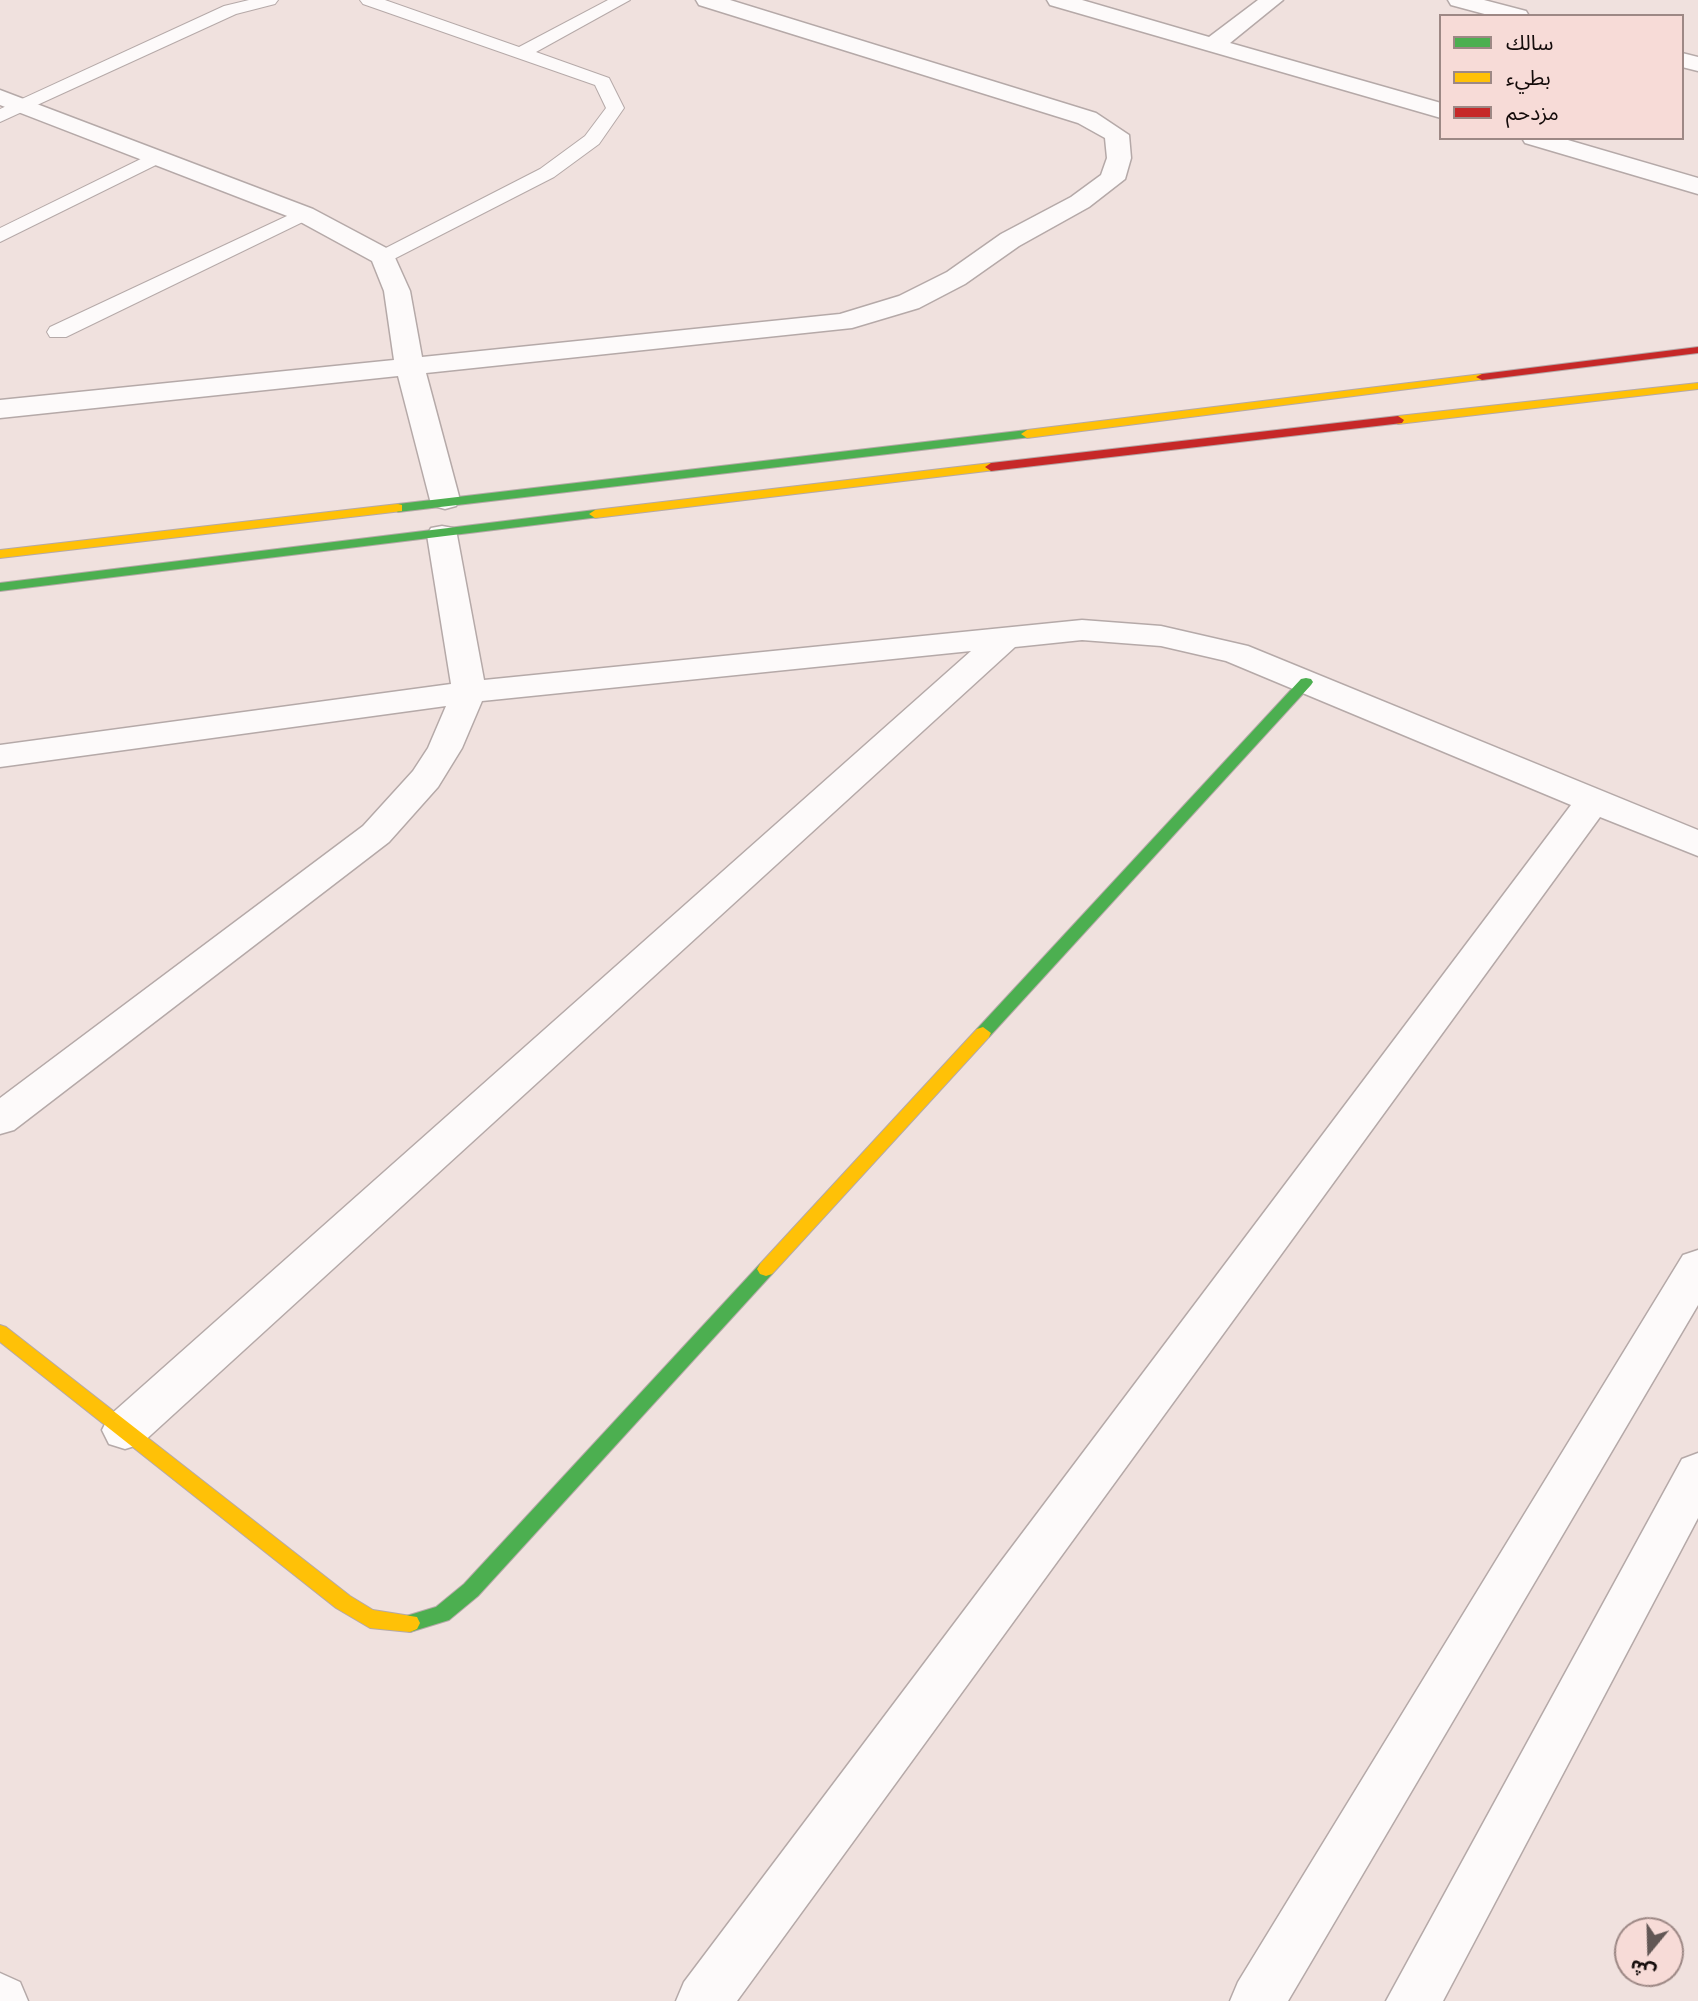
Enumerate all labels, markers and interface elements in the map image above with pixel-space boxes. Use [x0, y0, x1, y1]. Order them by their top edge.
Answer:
legend [1439, 14, 1684, 140]
text: سالك [1506, 28, 1553, 56]
text: بطيء [1506, 63, 1551, 91]
text: مزدحم [1506, 98, 1559, 126]
north arrow [1614, 1917, 1684, 1987]
text: ش [1626, 1953, 1659, 1986]

